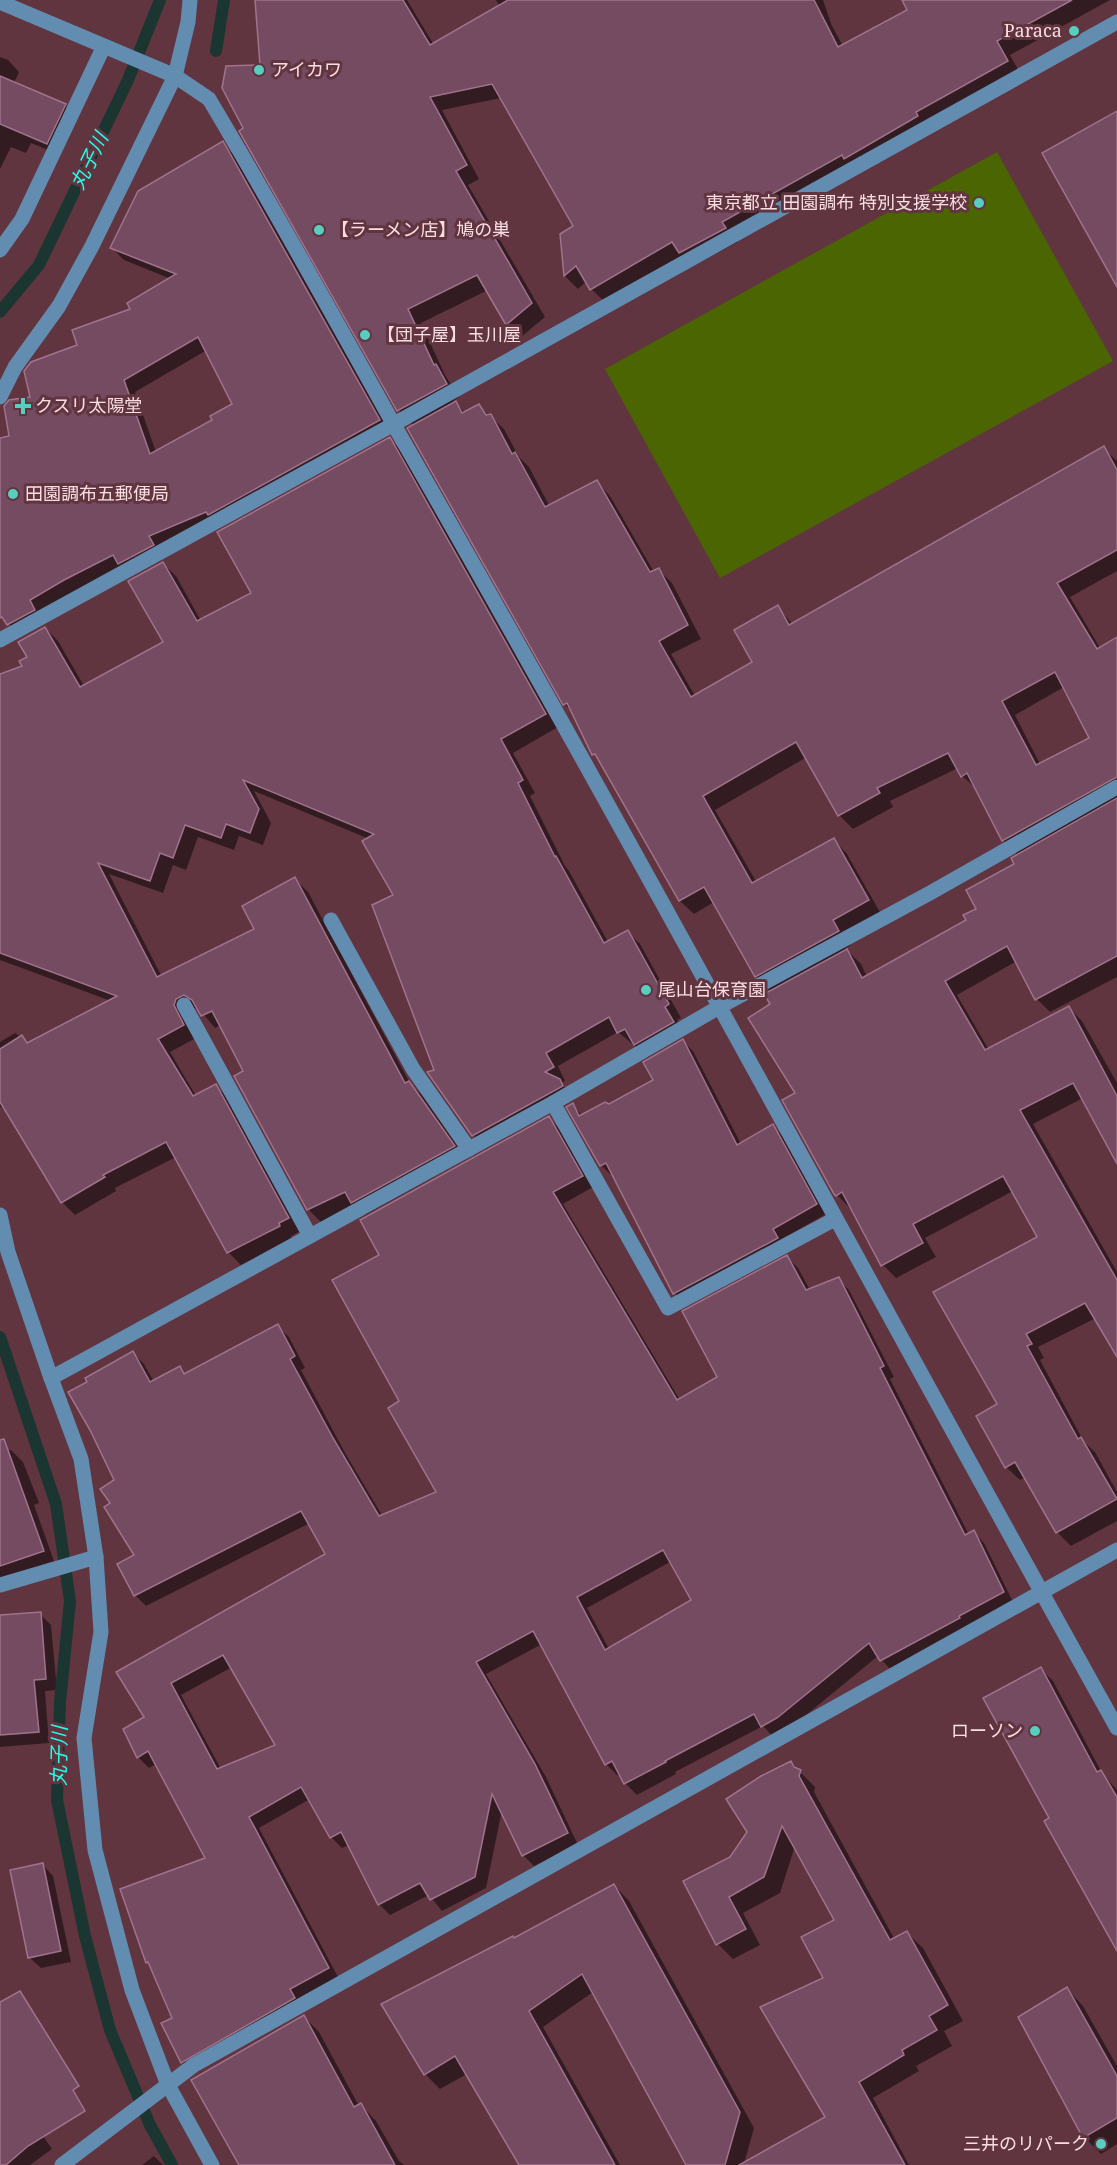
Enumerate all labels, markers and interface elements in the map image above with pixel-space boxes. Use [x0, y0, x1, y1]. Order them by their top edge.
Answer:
place label: Paraca [1004, 18, 1062, 42]
marker: Paraca [1067, 24, 1081, 38]
place label: アイカワ [271, 57, 342, 81]
marker: アイカワ [252, 63, 266, 77]
water label: 丸子川 [63, 126, 115, 194]
place label: 東京都立 田園調布 特別支援学校 [706, 190, 967, 214]
marker: 東京都立 田園調布 特別支援学校 [972, 196, 986, 210]
place label: 【ラーメン店】鳩の巣 [331, 217, 510, 241]
marker: 【ラーメン店】鳩の巣 [312, 223, 326, 237]
place label: 【団子屋】玉川屋 [377, 322, 521, 346]
marker: 【団子屋】玉川屋 [358, 328, 372, 342]
place label: クスリ太陽堂 [35, 393, 142, 417]
marker: クスリ太陽堂 [16, 399, 30, 413]
place label: 田園調布五郵便局 [25, 481, 169, 505]
marker: 田園調布五郵便局 [6, 487, 20, 501]
place label: 尾山台保育園 [658, 977, 766, 1001]
marker: 尾山台保育園 [639, 983, 653, 997]
place label: ローソン [951, 1718, 1023, 1742]
water label: 丸子川 [44, 1724, 73, 1786]
marker: ローソン [1028, 1724, 1042, 1738]
place label: 三井のリパーク [963, 2131, 1089, 2155]
marker: 三井のリパーク [1094, 2137, 1108, 2151]

